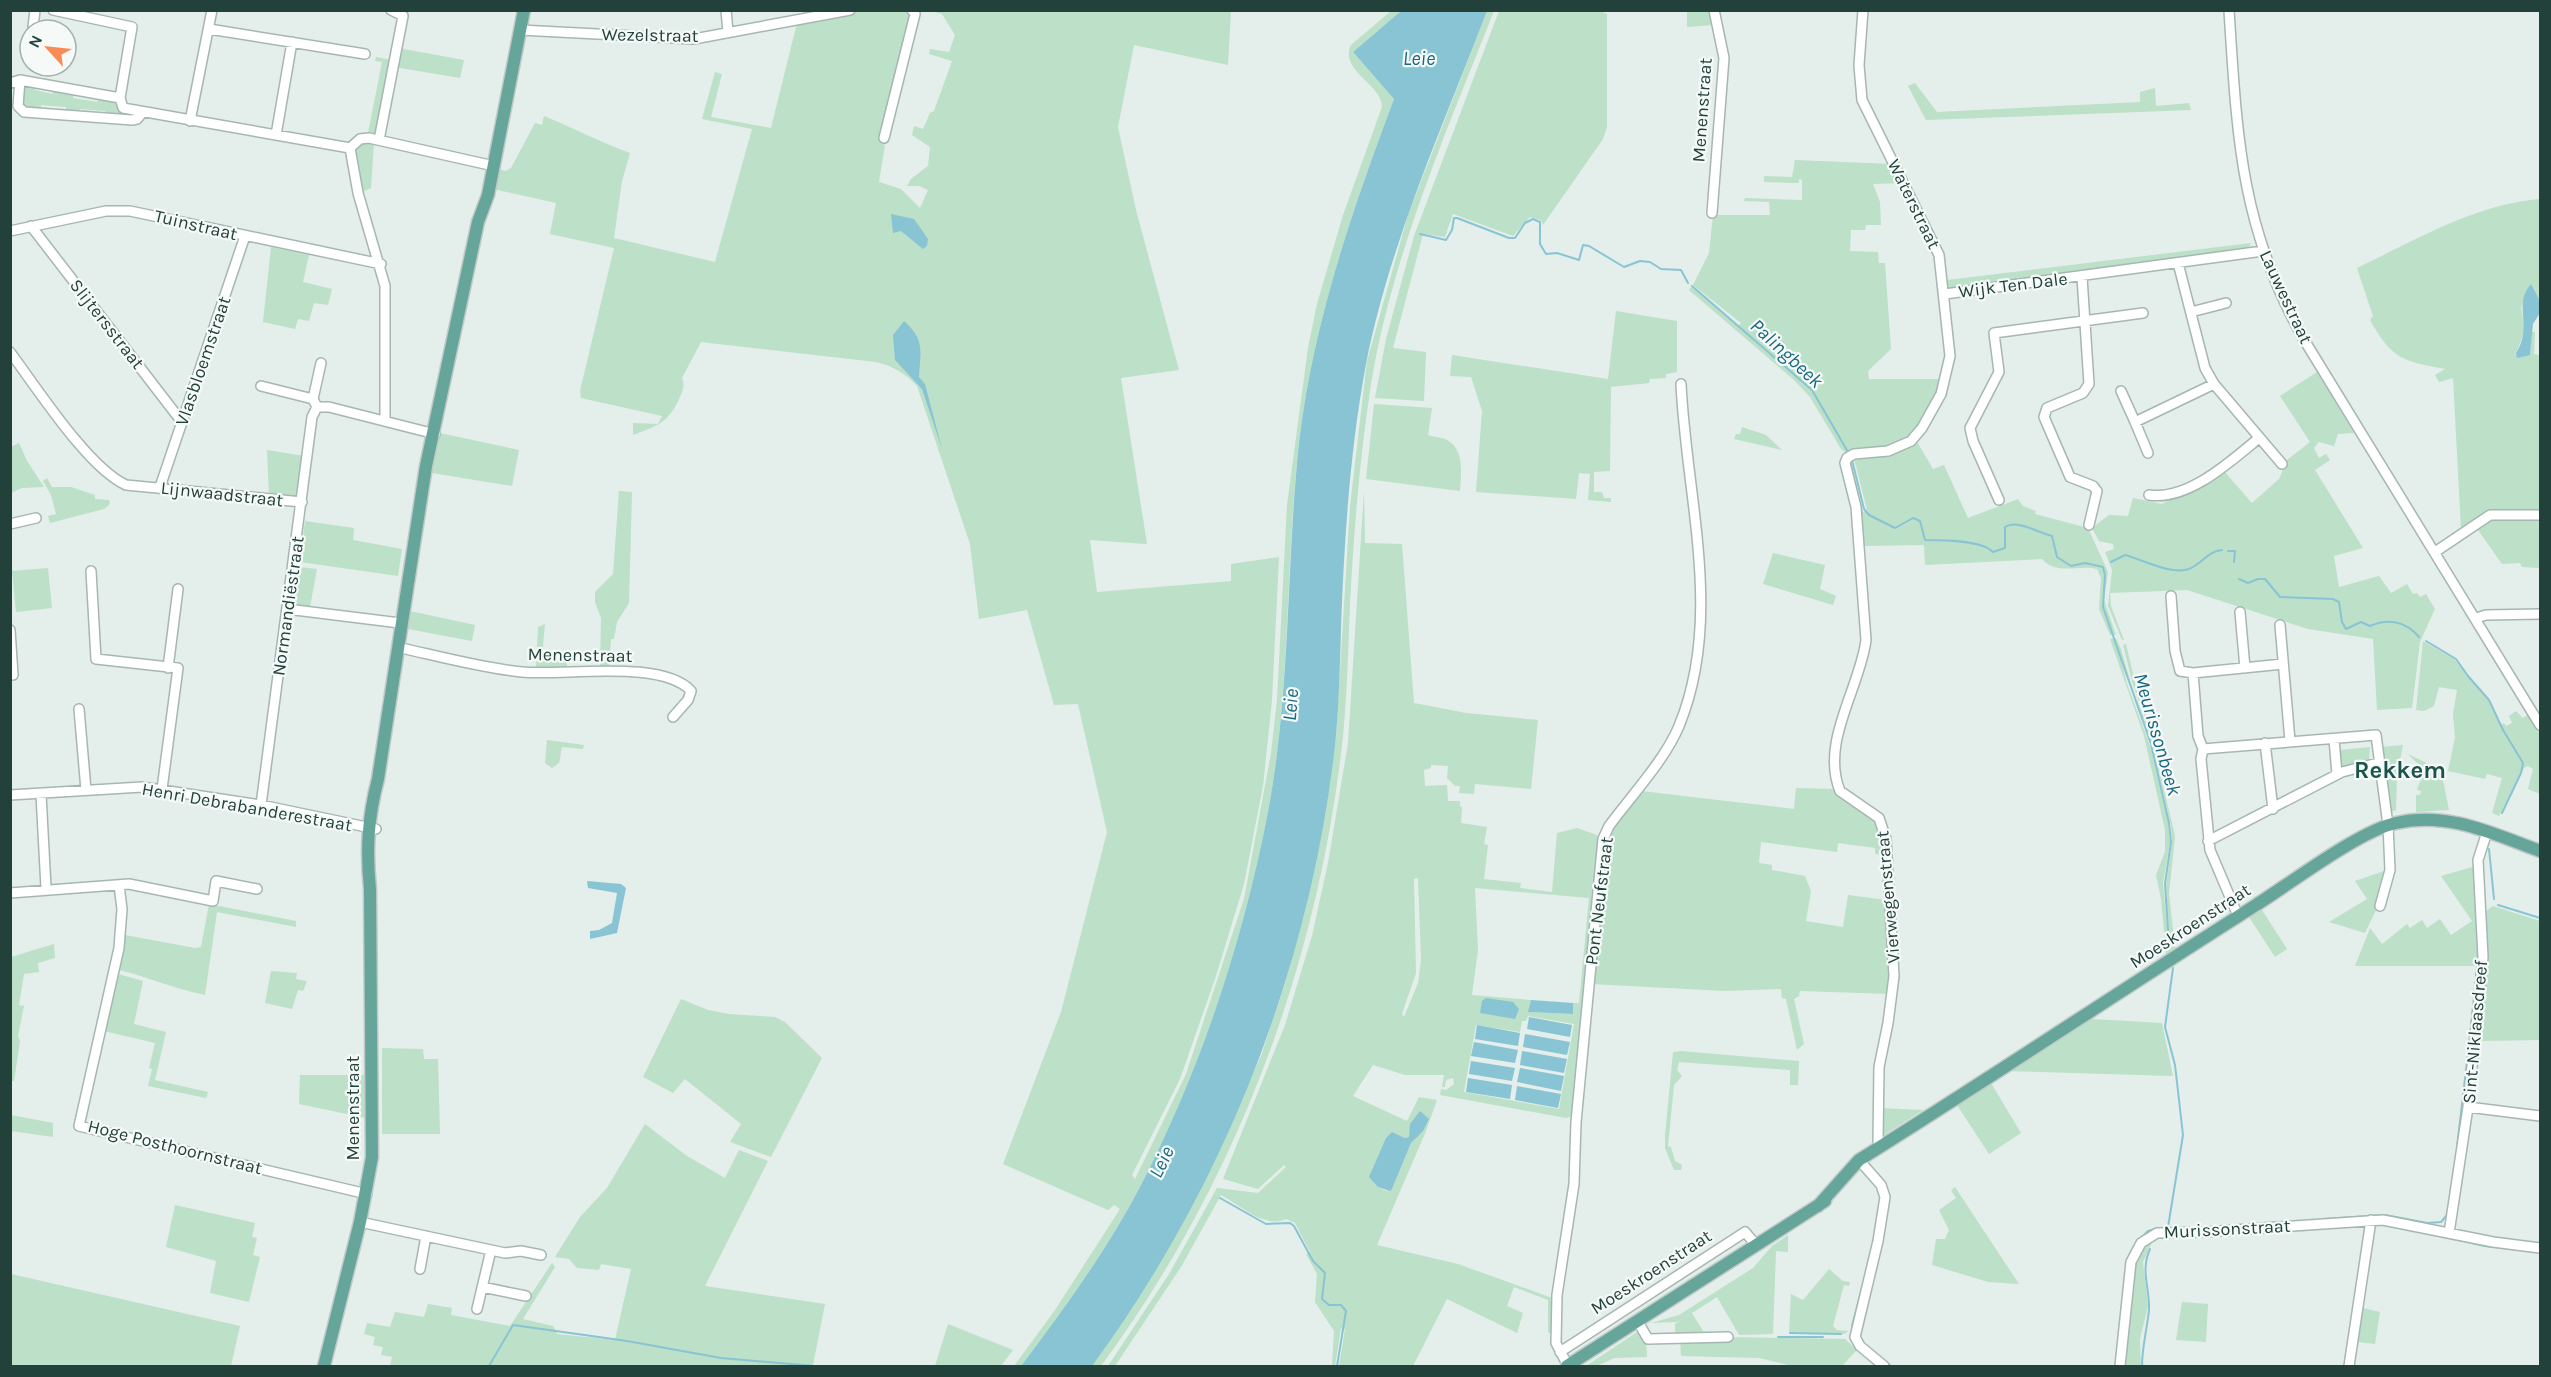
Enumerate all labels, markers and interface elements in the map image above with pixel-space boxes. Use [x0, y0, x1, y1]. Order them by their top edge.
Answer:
north arrow [18, 18, 78, 78]
street label: Wezelstraat [601, 23, 699, 47]
text: N [24, 32, 46, 51]
water label: Leie [1403, 47, 1435, 70]
street label: Menenstraat [1687, 57, 1717, 163]
street label: Waterstraat [1883, 155, 1945, 253]
street label: Tuinstraat [152, 205, 240, 245]
street label: Lauwestraat [2255, 247, 2317, 348]
street label: Wijk Ten Dale [1957, 267, 2069, 303]
street label: Slijtersstraat [65, 275, 149, 374]
street label: Vlasbloemstraat [171, 293, 236, 429]
water label: Palingbeek [1746, 314, 1828, 393]
street label: Lijnwaadstraat [160, 477, 285, 511]
street label: Normandiëstraat [267, 535, 309, 677]
street label: Menenstraat [527, 643, 633, 667]
water label: Meurissonbeek [2129, 670, 2186, 799]
water label: Leie [1278, 688, 1303, 722]
district label: Rekkem [2354, 756, 2446, 784]
street label: Henri Debrabanderestraat [140, 778, 354, 836]
street label: Vierwegenstraat [1871, 830, 1905, 964]
street label: Pont Neufstraat [1580, 835, 1618, 966]
street label: Moeskroenstraat [2125, 879, 2255, 973]
street label: Sint-Niklaasdreef [2458, 958, 2492, 1105]
street label: Menenstraat [342, 1055, 364, 1160]
street label: Hoge Posthoornstraat [86, 1115, 265, 1179]
water label: Leie [1144, 1143, 1179, 1182]
street label: Murissonstraat [2163, 1215, 2291, 1243]
street label: Moeskroenstraat [1586, 1225, 1716, 1319]

